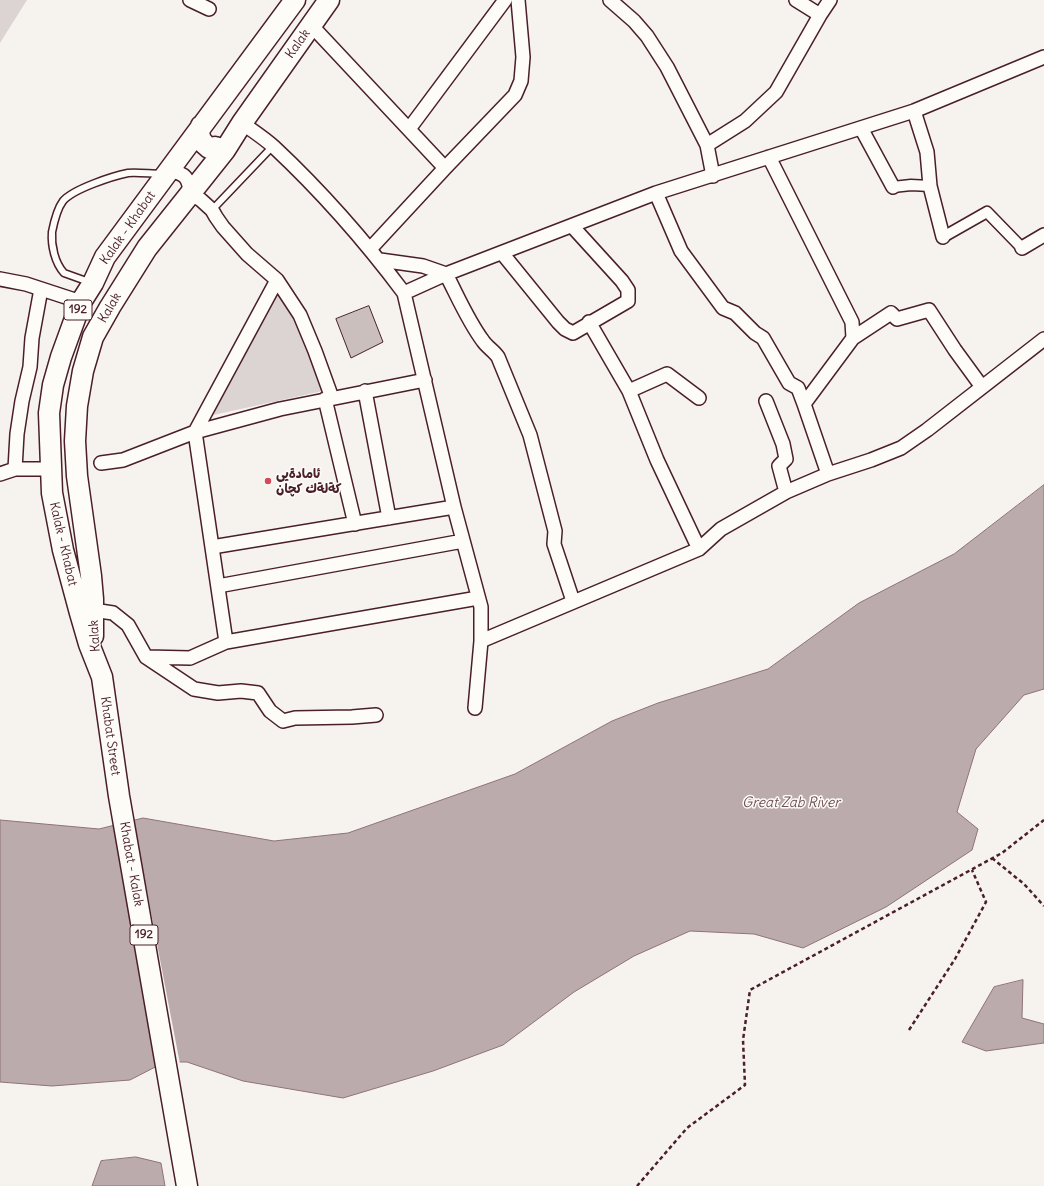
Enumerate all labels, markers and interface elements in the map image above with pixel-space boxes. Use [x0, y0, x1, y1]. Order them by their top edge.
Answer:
street label: Kalak [282, 26, 314, 62]
street label: Kalak - Khabat [97, 188, 159, 268]
street label: Kalak [95, 290, 125, 326]
road number: 192 [64, 300, 92, 320]
place label: ئامادةيى كةلةك كچان [276, 466, 342, 497]
marker: ئامادةيى كةلةك كچان [263, 476, 273, 486]
street label: Kalak - Khabat [46, 500, 80, 588]
street label: Kalak [86, 619, 104, 653]
street label: Khabat Street [97, 695, 123, 777]
water label: Great Zab River [742, 795, 840, 811]
street label: Khabat - Kalak [116, 820, 146, 908]
road number: 192 [130, 925, 158, 945]

